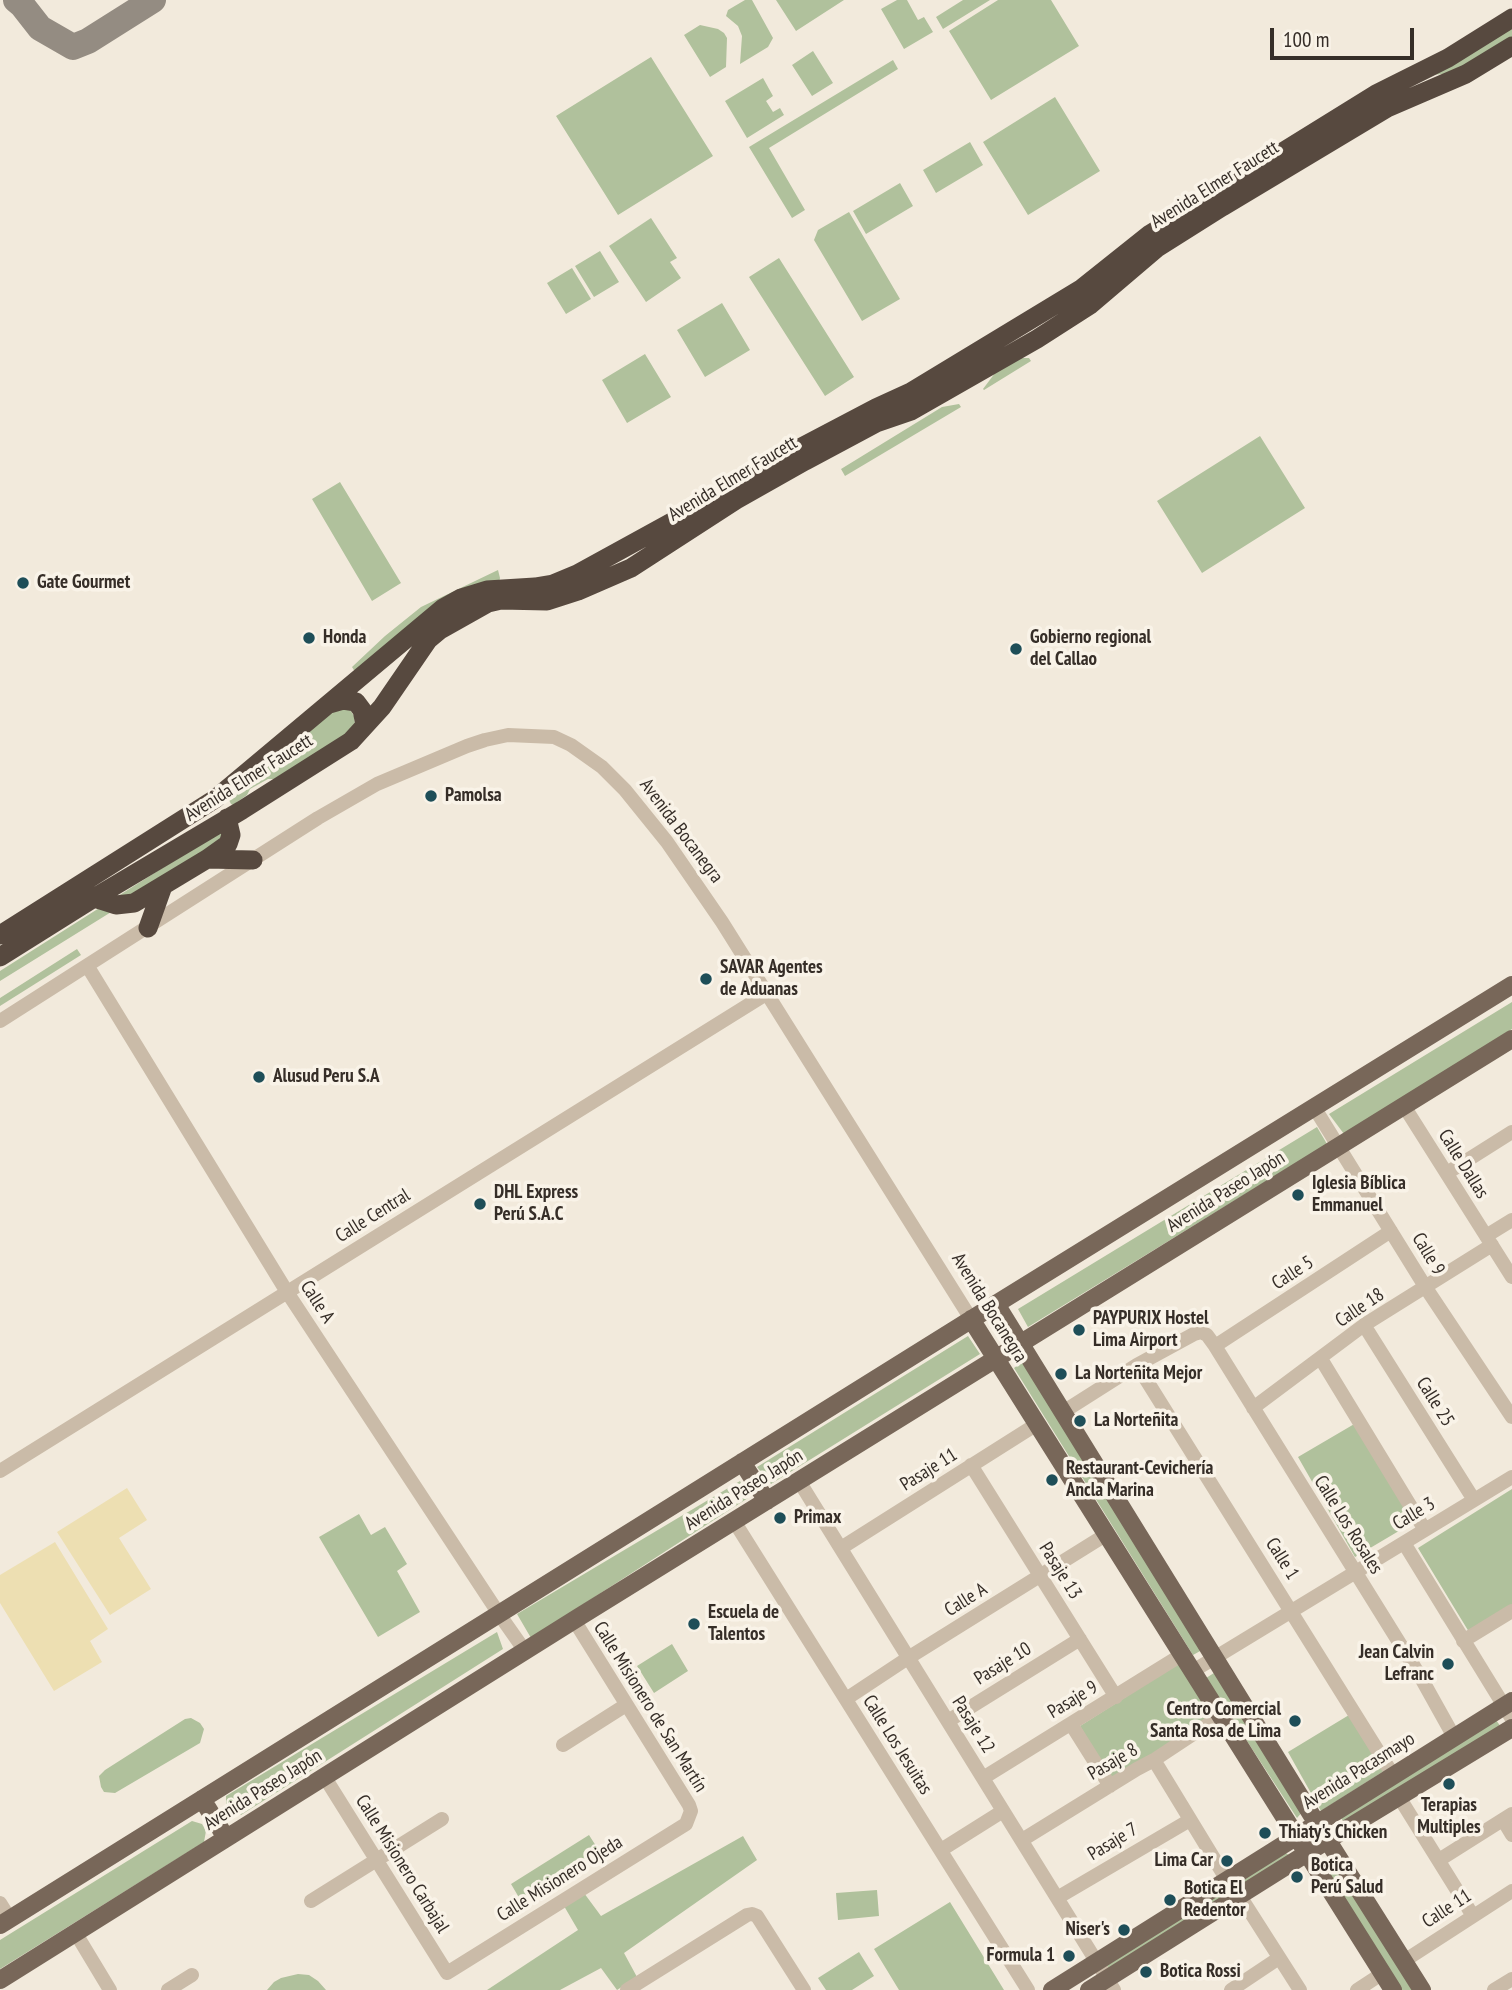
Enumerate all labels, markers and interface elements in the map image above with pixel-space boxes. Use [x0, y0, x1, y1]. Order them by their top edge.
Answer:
scale bar [1274, 14, 1418, 58]
text: 100 m [1283, 26, 1329, 53]
street label: Avenida Elmer Faucett [1147, 137, 1283, 233]
street label: Avenida Elmer Faucett [664, 432, 802, 526]
place label: Gate Gourmet [37, 572, 130, 594]
marker: Gate Gourmet [15, 575, 31, 591]
place label: Honda [323, 627, 366, 649]
place label: Gobierno regional del Callao [1030, 627, 1151, 671]
marker: Honda [301, 630, 317, 646]
marker: Gobierno regional del Callao [1008, 641, 1024, 657]
street label: Avenida Elmer Faucett [181, 730, 317, 826]
street label: Avenida Bocanegra [634, 774, 728, 888]
place label: Pamolsa [445, 785, 502, 807]
marker: Pamolsa [423, 788, 439, 804]
place label: SAVAR Agentes de Aduanas [720, 957, 823, 1001]
marker: SAVAR Agentes de Aduanas [698, 971, 714, 987]
place label: Alusud Peru S.A [273, 1066, 380, 1088]
marker: Alusud Peru S.A [251, 1069, 267, 1085]
street label: Calle Dallas [1433, 1125, 1493, 1203]
street label: Avenida Paseo Japón [1163, 1147, 1289, 1237]
place label: Iglesia Bíblica Emmanuel [1312, 1173, 1406, 1217]
place label: DHL Express Perú S.A.C [494, 1182, 578, 1226]
street label: Calle Central [332, 1184, 414, 1248]
marker: Iglesia Bíblica Emmanuel [1290, 1187, 1306, 1203]
marker: DHL Express Perú S.A.C [472, 1196, 488, 1212]
street label: Calle 9 [1407, 1229, 1449, 1279]
street label: Avenida Bocanegra [946, 1249, 1032, 1367]
street label: Calle 5 [1268, 1251, 1318, 1295]
street label: Calle A [295, 1277, 339, 1327]
street label: Calle 18 [1331, 1283, 1389, 1333]
place label: PAYPURIX Hostel Lima Airport [1093, 1308, 1209, 1352]
marker: PAYPURIX Hostel Lima Airport [1071, 1322, 1087, 1338]
place label: La Norteñita Mejor [1075, 1363, 1202, 1385]
marker: La Norteñita Mejor [1053, 1366, 1069, 1382]
street label: Calle 25 [1411, 1373, 1459, 1431]
place label: La Norteñita [1094, 1410, 1178, 1432]
marker: La Norteñita [1072, 1413, 1088, 1429]
street label: Pasaje 11 [896, 1444, 962, 1496]
street label: Avenida Paseo Japón [681, 1445, 807, 1535]
place label: Restaurant-Cevichería Ancla Marina [1066, 1458, 1213, 1502]
marker: Restaurant-Cevichería Ancla Marina [1044, 1472, 1060, 1488]
street label: Calle Los Rosales [1309, 1472, 1387, 1578]
street label: Calle 3 [1389, 1493, 1439, 1535]
place label: Primax [794, 1507, 841, 1529]
marker: Primax [772, 1510, 788, 1526]
street label: Calle 1 [1260, 1534, 1304, 1584]
street label: Pasaje 13 [1034, 1538, 1086, 1604]
street label: Calle A [941, 1578, 991, 1622]
place label: Escuela de Talentos [708, 1602, 779, 1646]
marker: Escuela de Talentos [686, 1616, 702, 1632]
street label: Calle Misionero de San Martín [588, 1618, 712, 1796]
street label: Pasaje 10 [970, 1638, 1036, 1690]
place label: Jean Calvin Lefranc [1359, 1642, 1434, 1686]
marker: Jean Calvin Lefranc [1440, 1656, 1456, 1672]
street label: Pasaje 9 [1044, 1676, 1102, 1724]
street label: Calle Los Jesuitas [857, 1691, 937, 1799]
street label: Pasaje 12 [947, 1692, 999, 1758]
place label: Centro Comercial Santa Rosa de Lima [1150, 1699, 1281, 1743]
marker: Centro Comercial Santa Rosa de Lima [1287, 1713, 1303, 1729]
street label: Avenida Pacasmayo [1299, 1727, 1419, 1815]
street label: Pasaje 8 [1084, 1739, 1142, 1785]
street label: Avenida Paseo Japón [200, 1745, 326, 1835]
marker: Terapias Multiples [1441, 1776, 1457, 1792]
street label: Calle Misionero Carbajal [350, 1791, 454, 1937]
place label: Terapias Multiples [1417, 1795, 1481, 1839]
street label: Pasaje 7 [1084, 1818, 1142, 1866]
place label: Thiaty's Chicken [1279, 1822, 1387, 1844]
marker: Thiaty's Chicken [1257, 1825, 1273, 1841]
street label: Calle Misionero Ojeda [493, 1831, 627, 1927]
place label: Lima Car [1154, 1850, 1213, 1872]
marker: Lima Car [1219, 1853, 1235, 1869]
place label: Botica Perú Salud [1311, 1855, 1383, 1899]
marker: Botica Perú Salud [1289, 1869, 1305, 1885]
place label: Botica El Redentor [1184, 1878, 1246, 1922]
street label: Calle 11 [1418, 1885, 1476, 1933]
marker: Botica El Redentor [1162, 1892, 1178, 1908]
place label: Niser's [1066, 1919, 1110, 1941]
marker: Niser's [1116, 1922, 1132, 1938]
place label: Formula 1 [987, 1945, 1055, 1967]
marker: Formula 1 [1061, 1948, 1077, 1964]
place label: Botica Rossi [1160, 1961, 1241, 1983]
marker: Botica Rossi [1138, 1964, 1154, 1980]

